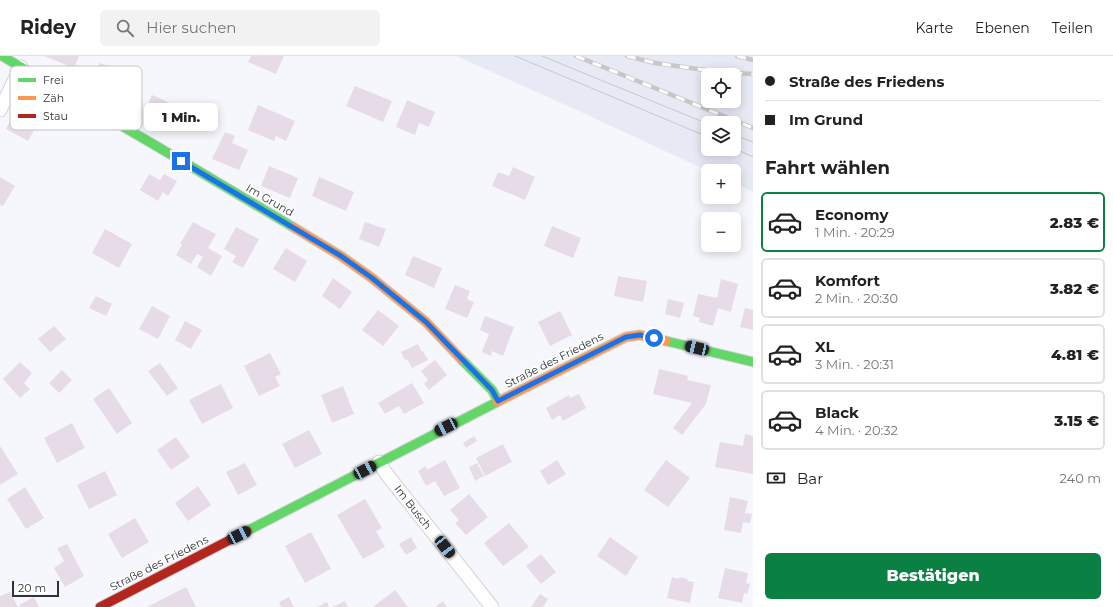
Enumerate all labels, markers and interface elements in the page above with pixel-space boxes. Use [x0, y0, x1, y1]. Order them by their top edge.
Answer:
search box [100, 10, 380, 46]
text: Ridey [20, 16, 76, 39]
icon: search [114, 17, 136, 39]
text: Hier suchen [146, 18, 237, 37]
text: Karte [915, 19, 953, 37]
text: Ebenen [975, 19, 1030, 37]
text: Teilen [1052, 19, 1093, 37]
legend [10, 66, 142, 130]
map controls [701, 68, 741, 252]
button: locate [701, 68, 741, 108]
text: Straße des Friedens [789, 72, 944, 91]
text: Frei [43, 73, 64, 87]
text: Zäh [43, 91, 64, 105]
callout: 1 Min. [144, 103, 218, 131]
text: Stau [43, 109, 68, 123]
text: 1 Min. [162, 109, 200, 125]
text: Im Grund [789, 110, 863, 129]
button: layers [701, 116, 741, 156]
route end [172, 152, 190, 170]
text: Fahrt wählen [765, 157, 890, 179]
button: + [701, 164, 741, 204]
street label: Im Grund [244, 181, 296, 219]
icon: car [767, 204, 803, 240]
text: Economy [815, 205, 888, 224]
button: − [701, 212, 741, 252]
text: 2.83 € [1050, 213, 1099, 232]
text: 1 Min. · 20:29 [815, 224, 895, 240]
icon: car [767, 270, 803, 306]
text: Komfort [815, 271, 880, 290]
text: 3.82 € [1050, 279, 1099, 298]
text: 2 Min. · 20:30 [815, 290, 898, 306]
street label: Straße des Friedens [502, 329, 606, 391]
route start [645, 329, 663, 347]
icon: car [767, 336, 803, 372]
text: XL [815, 337, 834, 356]
car [684, 339, 710, 357]
text: 4.81 € [1051, 345, 1099, 364]
text: 3 Min. · 20:31 [815, 356, 894, 372]
icon: car [767, 402, 803, 438]
text: Black [815, 403, 859, 422]
text: 3.15 € [1054, 411, 1099, 430]
car [433, 416, 459, 438]
text: 4 Min. · 20:32 [815, 422, 898, 438]
car [352, 459, 378, 481]
icon: cash [765, 467, 787, 489]
text: Bar [797, 469, 823, 488]
text: 240 m [1060, 470, 1101, 486]
street label: Im Busch [391, 482, 435, 532]
car [226, 524, 252, 546]
street label: Straße des Friedens [107, 532, 211, 594]
car [433, 534, 457, 560]
button: Bestätigen [765, 553, 1101, 599]
scale bar [12, 579, 59, 598]
text: 20 m [18, 581, 46, 595]

